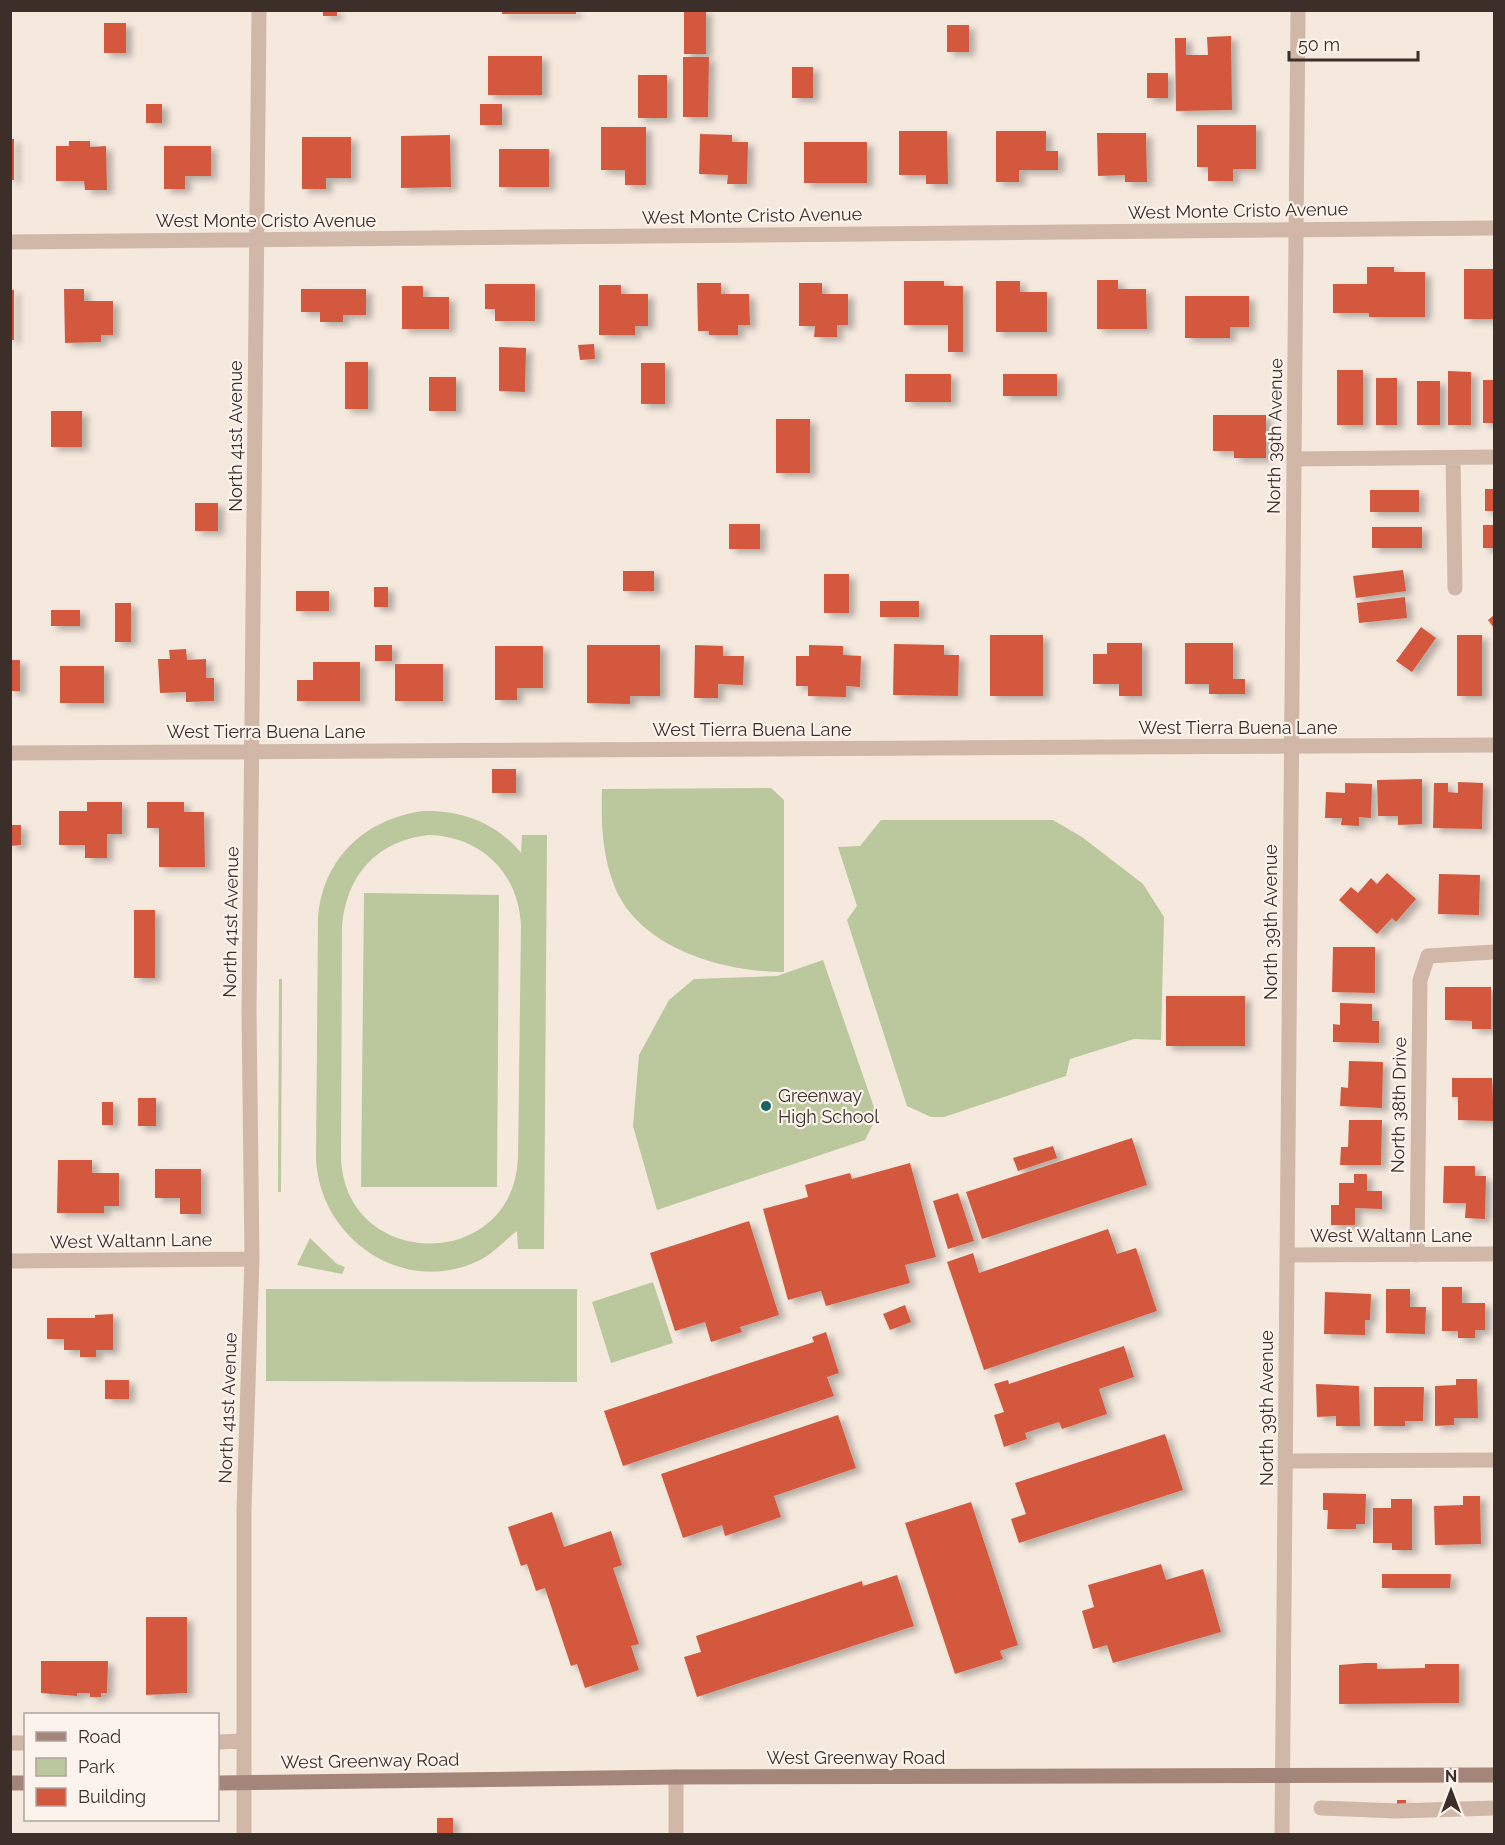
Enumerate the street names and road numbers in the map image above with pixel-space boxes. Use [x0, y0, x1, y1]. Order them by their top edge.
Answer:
street label: West Monte Cristo Avenue [1128, 198, 1349, 223]
street label: West Monte Cristo Avenue [642, 203, 863, 228]
street label: West Monte Cristo Avenue [156, 210, 377, 231]
street label: North 39th Avenue [1263, 358, 1286, 514]
street label: North 41st Avenue [225, 360, 246, 512]
street label: West Tierra Buena Lane [1139, 717, 1338, 738]
street label: West Tierra Buena Lane [653, 719, 852, 740]
street label: West Tierra Buena Lane [167, 721, 366, 742]
street label: North 39th Avenue [1260, 844, 1281, 1000]
street label: North 41st Avenue [219, 846, 242, 998]
street label: North 38th Drive [1387, 1036, 1410, 1173]
street label: West Waltann Lane [1310, 1225, 1473, 1246]
street label: West Waltann Lane [50, 1229, 213, 1252]
street label: North 39th Avenue [1256, 1330, 1277, 1486]
street label: North 41st Avenue [214, 1332, 241, 1484]
street label: West Greenway Road [767, 1747, 945, 1768]
street label: West Greenway Road [280, 1748, 460, 1773]

